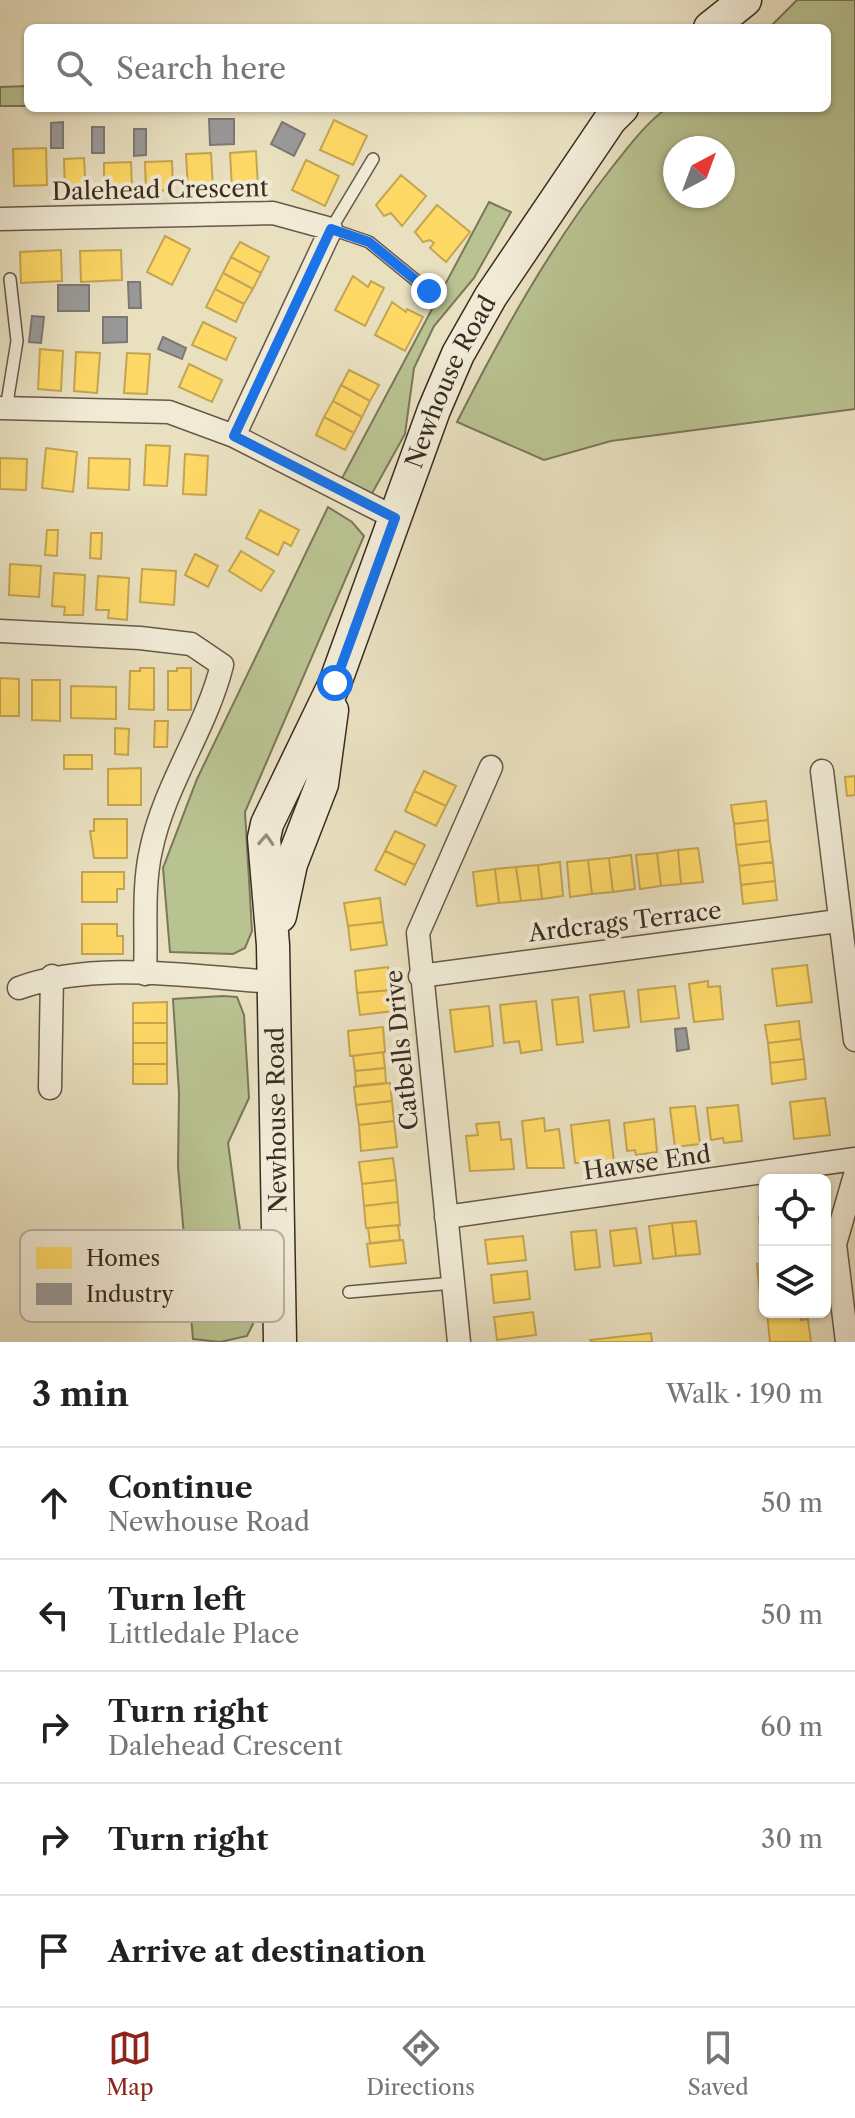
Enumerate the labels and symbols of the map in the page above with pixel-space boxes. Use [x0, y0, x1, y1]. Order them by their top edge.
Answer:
north arrow [663, 136, 735, 208]
street label: Dalehead Crescent [51, 173, 269, 206]
route end [411, 273, 447, 309]
street label: Newhouse Road [399, 290, 502, 472]
route start [317, 665, 353, 701]
one-way arrow [257, 833, 274, 846]
street label: Ardcrags Terrace [526, 895, 723, 948]
street label: Catbells Drive [379, 968, 424, 1132]
street label: Newhouse Road [260, 1026, 293, 1213]
street label: Hawse End [581, 1139, 713, 1186]
legend [20, 1230, 284, 1322]
text: Homes [86, 1245, 160, 1272]
text: Industry [86, 1281, 174, 1308]

